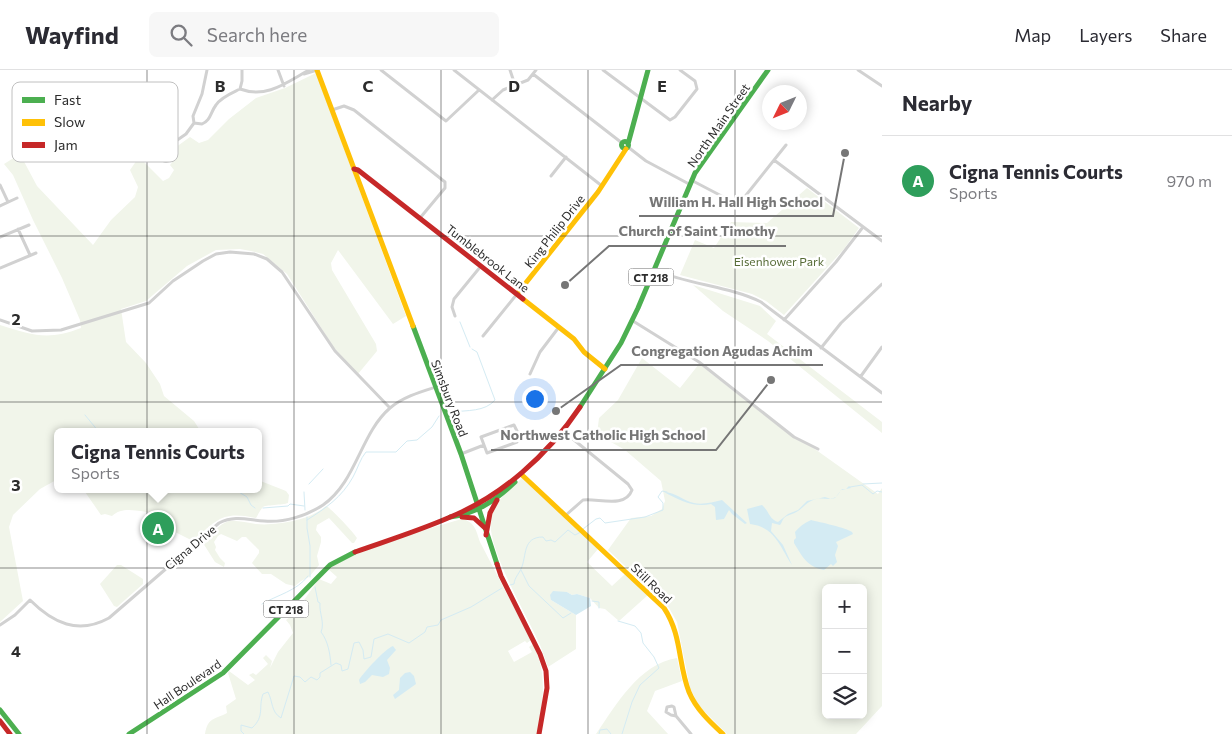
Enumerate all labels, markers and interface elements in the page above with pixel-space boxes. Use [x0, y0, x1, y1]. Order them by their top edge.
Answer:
search box [149, 12, 499, 57]
text: Wayfind [25, 20, 119, 49]
icon: search [167, 21, 195, 49]
text: Search here [207, 23, 307, 46]
text: Map [1014, 24, 1051, 46]
text: Layers [1079, 24, 1132, 46]
text: Share [1160, 24, 1207, 46]
text: B [215, 76, 226, 95]
text: C [363, 76, 374, 95]
text: D [508, 76, 520, 95]
text: E [657, 76, 667, 95]
street label: North Main Street [684, 80, 752, 170]
legend [12, 82, 178, 162]
north arrow [762, 85, 807, 130]
text: Nearby [902, 90, 972, 115]
text: Fast [54, 91, 81, 108]
text: Slow [54, 113, 85, 130]
text: Jam [54, 136, 78, 153]
text: Cigna Tennis Courts [949, 160, 1123, 183]
text: A [912, 171, 924, 190]
text: 970 m [1166, 171, 1212, 190]
text: Sports [949, 183, 998, 202]
callout: William H. Hall High School [639, 187, 833, 216]
street label: King Philip Drive [521, 192, 587, 270]
text: William H. Hall High School [649, 193, 823, 210]
callout: Church of Saint Timothy [609, 217, 786, 246]
street label: Tumblebrook Lane [444, 221, 532, 295]
text: Church of Saint Timothy [619, 222, 776, 239]
park label: Eisenhower Park [734, 254, 825, 268]
road number: CT 218 [628, 268, 674, 286]
text: 2 [11, 309, 21, 328]
callout: Congregation Agudas Achim [621, 336, 823, 365]
text: Congregation Agudas Achim [631, 342, 813, 359]
street label: Simsbury Road [429, 358, 471, 438]
your location [522, 386, 548, 412]
callout: Northwest Catholic High School [491, 421, 716, 450]
text: Northwest Catholic High School [500, 426, 706, 443]
popup [54, 428, 262, 493]
text: Cigna Tennis Courts [71, 440, 245, 463]
text: Sports [71, 463, 120, 482]
text: 3 [11, 475, 21, 494]
pin: A [142, 509, 174, 547]
street label: Cigna Drive [162, 522, 218, 572]
street label: Still Road [629, 560, 675, 606]
map controls [822, 584, 867, 719]
button: + [822, 584, 867, 629]
road number: CT 218 [264, 600, 308, 618]
button: − [822, 629, 867, 674]
text: 4 [11, 641, 21, 660]
street label: Hall Boulevard [151, 656, 223, 712]
button: layers [822, 674, 867, 719]

